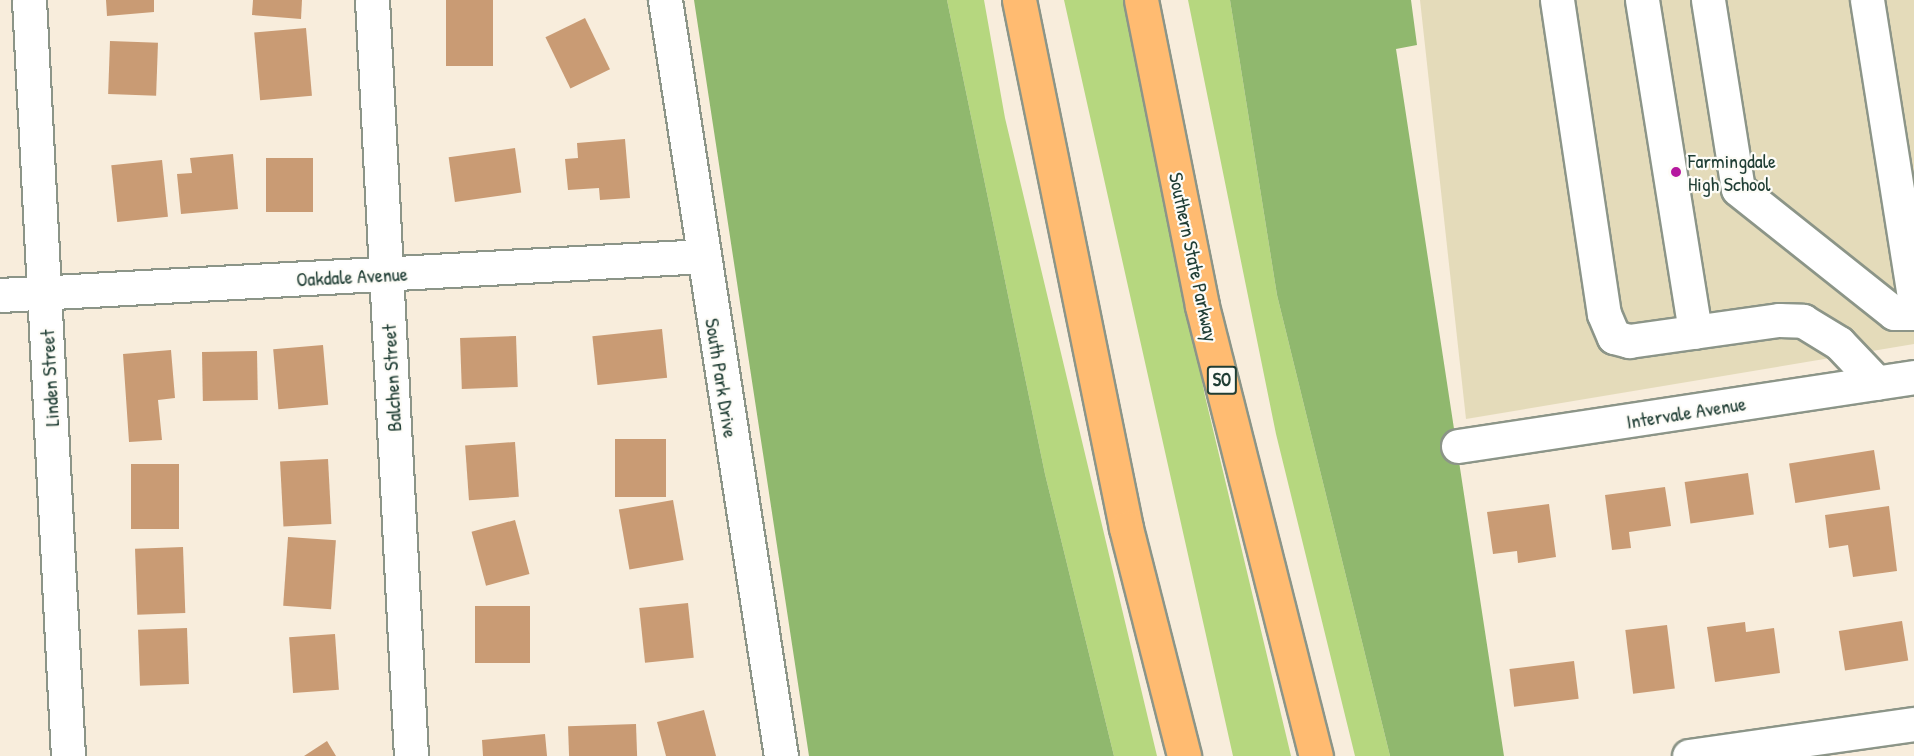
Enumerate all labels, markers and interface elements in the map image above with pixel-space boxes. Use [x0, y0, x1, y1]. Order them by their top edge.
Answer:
place label: Farmingdale High School [1688, 148, 1776, 195]
marker: Farmingdale High School [1669, 165, 1683, 179]
street label: Southern State Parkway [1164, 170, 1224, 344]
street label: Oakdale Avenue [296, 261, 408, 291]
street label: South Park Drive [701, 316, 743, 440]
street label: Balchen Street [376, 324, 406, 432]
street label: Linden Street [34, 329, 64, 427]
road number: SO [1206, 365, 1238, 395]
street label: Intervale Avenue [1625, 391, 1747, 433]

